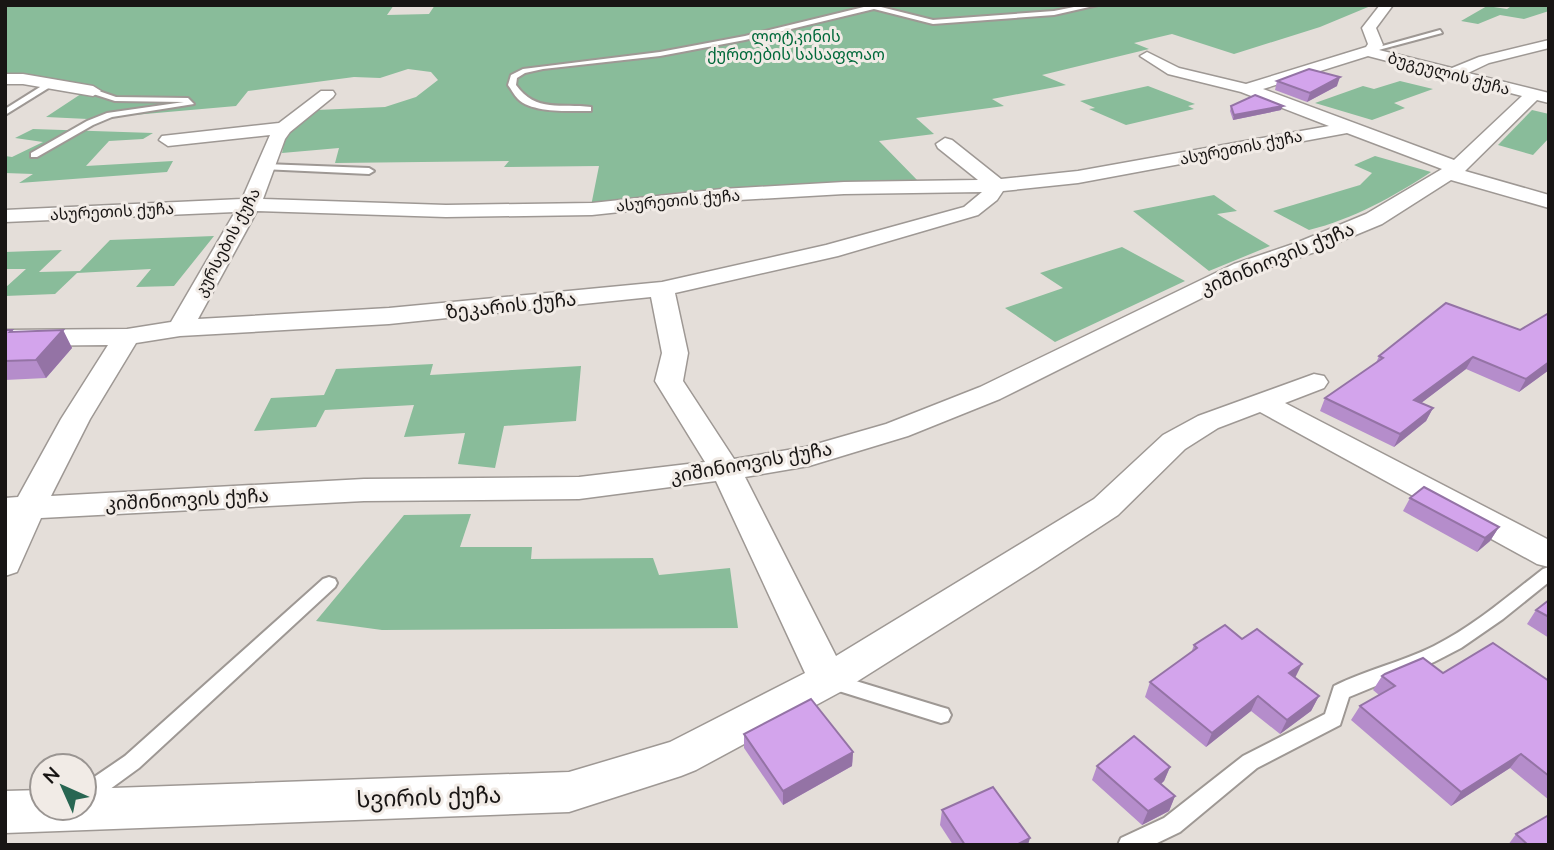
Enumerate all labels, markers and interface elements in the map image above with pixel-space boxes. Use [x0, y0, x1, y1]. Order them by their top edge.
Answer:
park label: ლოტკინის ქურთების სასაფლაო [707, 26, 885, 66]
street label: ბუგეულის ქუჩა [1385, 47, 1512, 101]
street label: ასურეთის ქუჩა [1178, 125, 1304, 171]
street label: კურსების ქუჩა [190, 184, 266, 301]
street label: ასურეთის ქუჩა [615, 185, 741, 217]
street label: ასურეთის ქუჩა [49, 198, 175, 226]
street label: კიშინიოვის ქუჩა [1196, 216, 1358, 302]
street label: ზეკარის ქუჩა [445, 286, 578, 326]
street label: კიშინიოვის ქუჩა [668, 436, 834, 490]
street label: კიშინიოვის ქუჩა [104, 483, 270, 517]
north arrow [28, 752, 98, 822]
text: N [37, 761, 66, 790]
street label: სვირის ქუჩა [356, 779, 502, 816]

